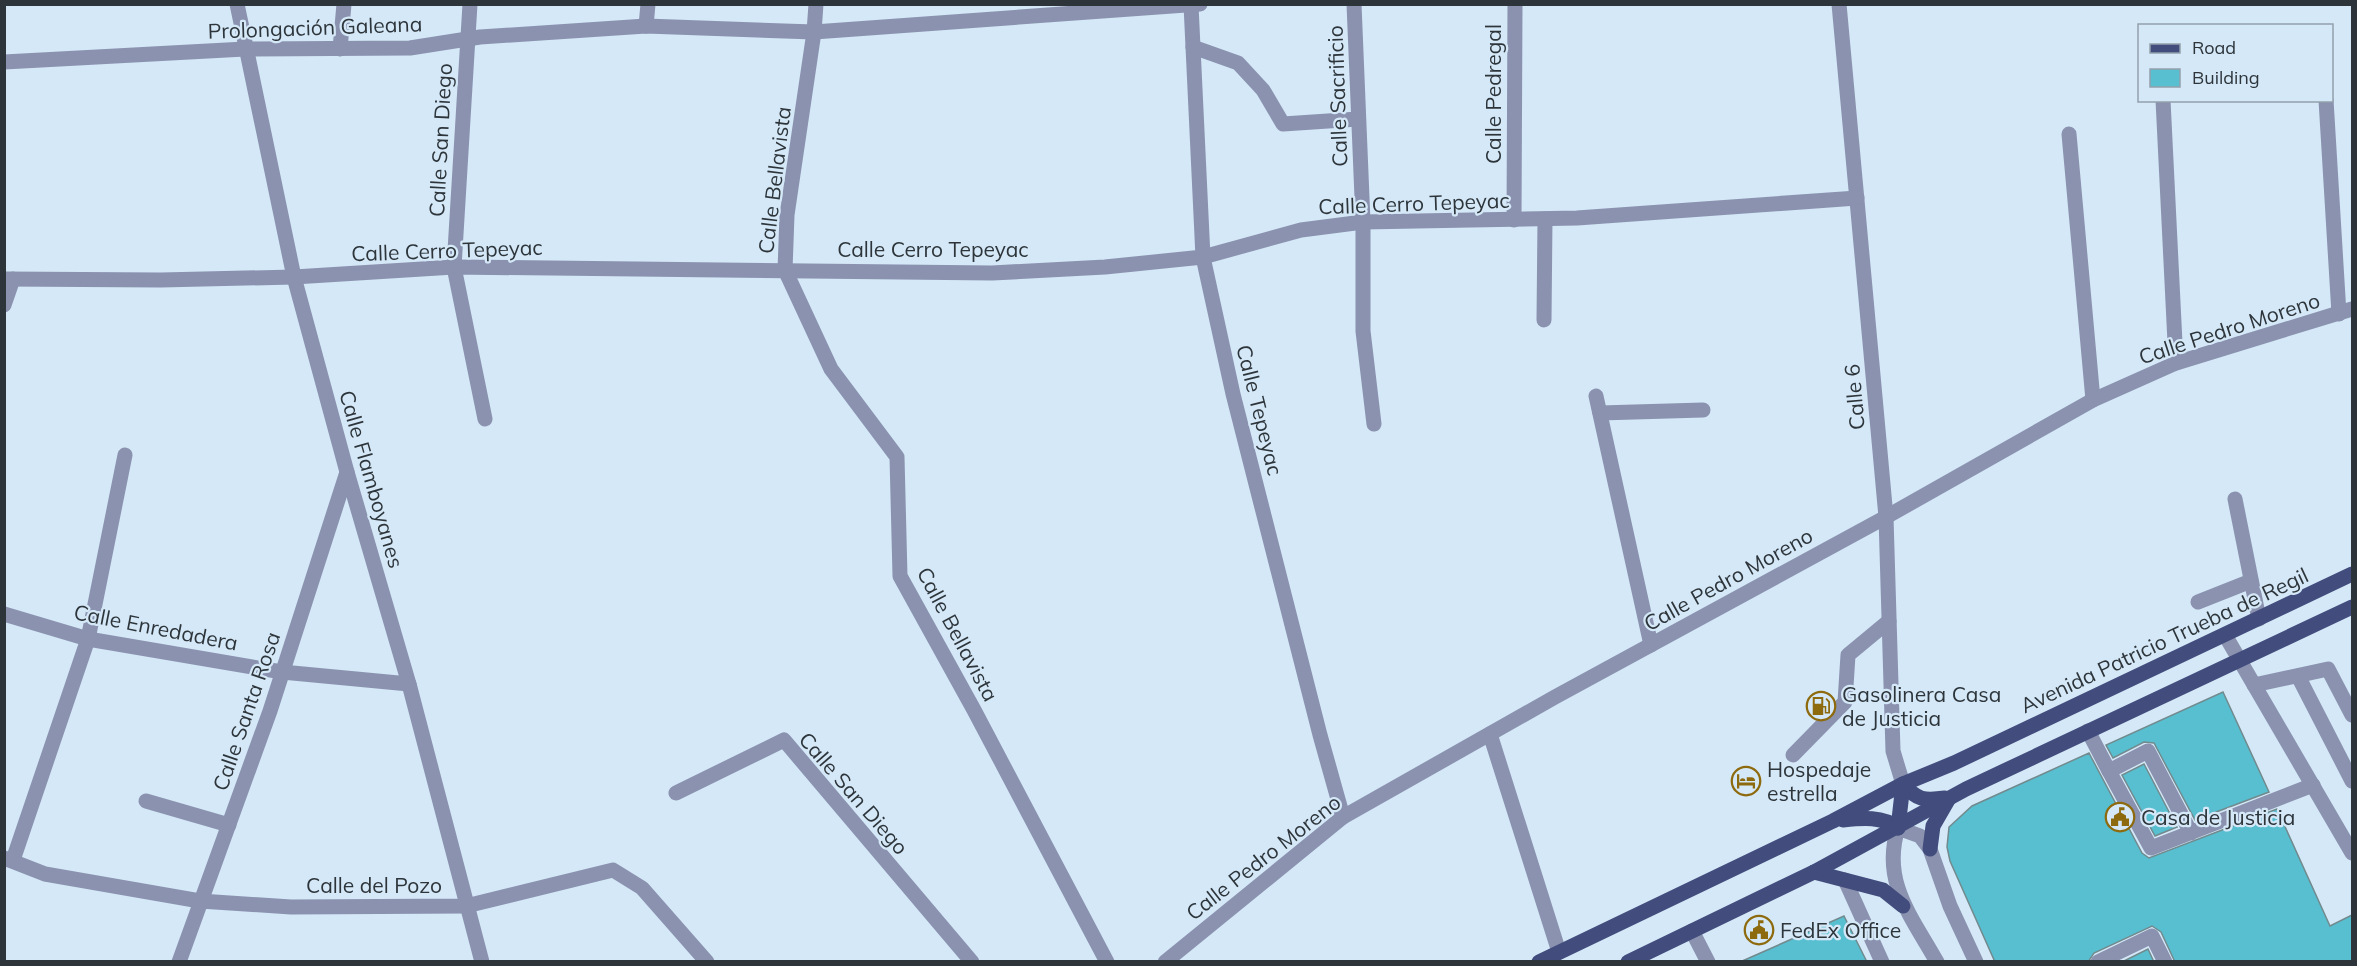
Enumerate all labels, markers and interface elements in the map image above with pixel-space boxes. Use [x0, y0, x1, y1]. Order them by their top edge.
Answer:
street label: Prolongación Galeana [207, 10, 423, 44]
street label: Calle Pedregal [1480, 24, 1506, 164]
legend [2138, 24, 2333, 102]
street label: Calle Sacrificio [1322, 25, 1352, 167]
text: Road [2192, 36, 2236, 59]
street label: Calle San Diego [423, 63, 457, 217]
text: Building [2192, 66, 2260, 89]
street label: Calle Bellavista [752, 105, 796, 255]
street label: Calle Cerro Tepeyac [1318, 187, 1510, 219]
street label: Calle Cerro Tepeyac [351, 234, 543, 266]
street label: Calle Cerro Tepeyac [837, 236, 1029, 262]
street label: Calle Pedro Moreno [2135, 286, 2323, 370]
street label: Calle Tepeyac [1231, 342, 1289, 478]
street label: Calle 6 [1838, 363, 1870, 431]
street label: Calle Flamboyanes [334, 387, 410, 571]
street label: Calle Pedro Moreno [1639, 522, 1817, 636]
street label: Avenida Patricio Trueba de Regil [2016, 562, 2312, 718]
street label: Calle Bellavista [912, 563, 1004, 705]
street label: Calle Enredadera [72, 598, 240, 656]
street label: Calle Santa Rosa [207, 628, 285, 794]
place label: Gasolinera Casa de Justicia [1842, 681, 2001, 731]
fuel station icon: Gasolinera Casa de Justicia [1805, 690, 1837, 722]
street label: Calle San Diego [794, 726, 914, 860]
place label: Hospedaje estrella [1767, 756, 1871, 806]
hotel icon: Hospedaje estrella [1730, 765, 1762, 797]
street label: Calle Pedro Moreno [1181, 789, 1345, 925]
public building icon: Casa de Justicia [2104, 801, 2136, 833]
place label: Casa de Justicia [2141, 804, 2295, 830]
street label: Calle del Pozo [306, 872, 442, 898]
public building icon: FedEx Office [1743, 914, 1775, 946]
place label: FedEx Office [1780, 917, 1901, 943]

